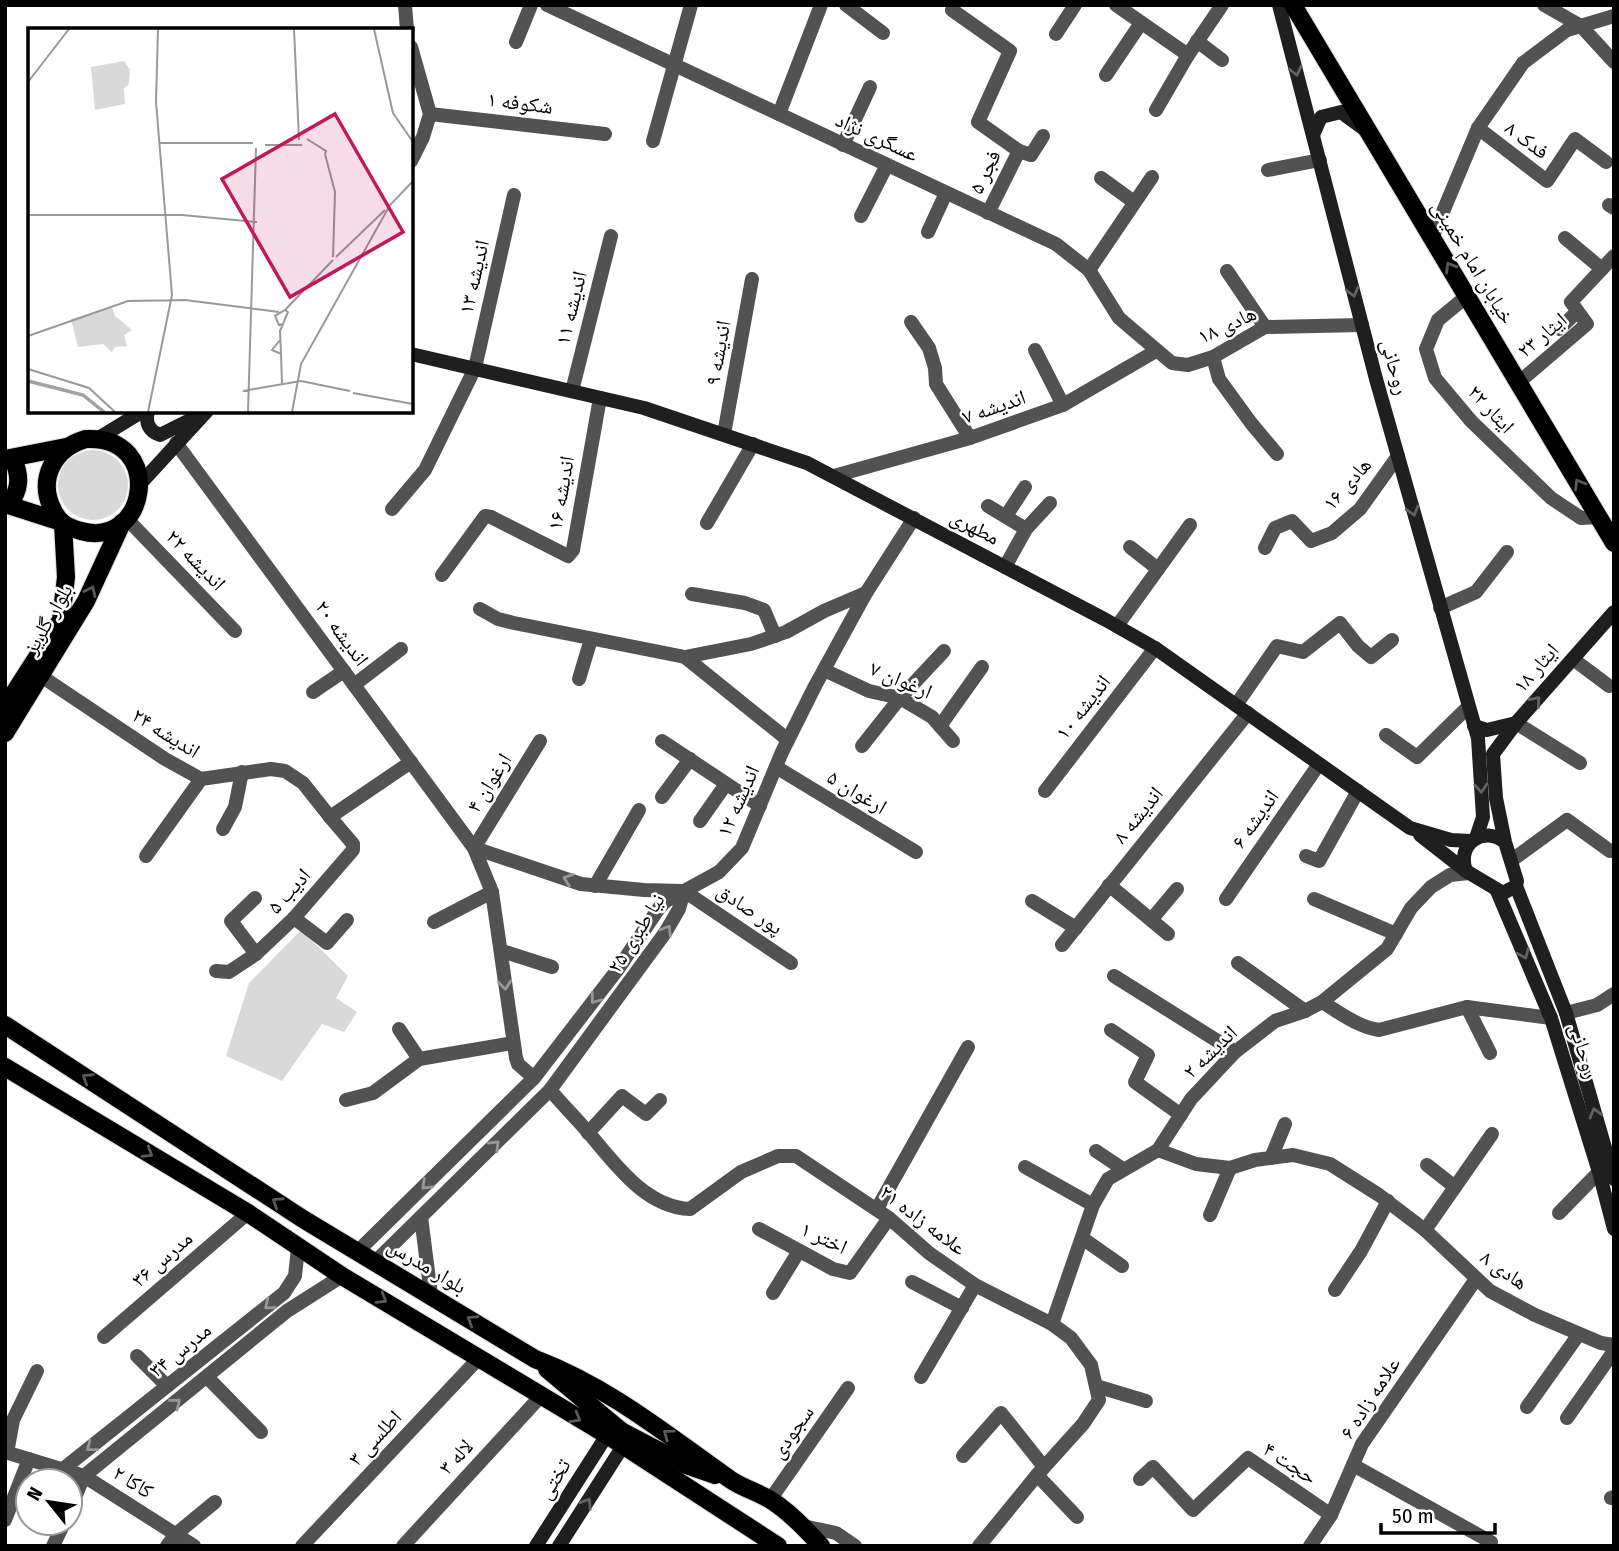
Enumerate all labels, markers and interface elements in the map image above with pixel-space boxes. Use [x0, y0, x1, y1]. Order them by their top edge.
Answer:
inset map [28, 28, 413, 413]
one-way arrow [1288, 65, 1302, 77]
street label: شکوفه ۱ [486, 86, 554, 120]
street label: عسگری نژاد [831, 107, 923, 168]
street label: فدک ۸ [1500, 115, 1554, 165]
street label: فجر ۵ [963, 146, 1007, 198]
street label: خیابان امام خمینی [1425, 195, 1520, 329]
street label: اندیشه ١٣ [453, 237, 495, 317]
one-way arrow [1445, 262, 1458, 275]
street label: اندیشه ۱۱ [549, 268, 593, 348]
one-way arrow [1345, 285, 1359, 297]
street label: هادی ۱۸ [1194, 300, 1260, 350]
street label: ایثار ۲۳ [1512, 307, 1572, 363]
street label: اندیشه ۹ [699, 318, 737, 388]
street label: روحانی [1375, 336, 1415, 398]
street label: ایثار ۲۲ [1462, 379, 1520, 439]
street label: اندیشه ۷ [959, 384, 1029, 430]
street label: هادی ۱۶ [1317, 452, 1377, 516]
street label: اندیشه ۱۶ [542, 454, 580, 532]
one-way arrow [1574, 478, 1587, 491]
street label: مطهری [946, 503, 1004, 551]
one-way arrow [1405, 505, 1419, 517]
street label: اندیشه ۲۲ [161, 524, 231, 596]
street label: بلوار گلریز [17, 579, 78, 660]
one-way arrow [83, 586, 97, 598]
street label: اندیشه ۲۰ [309, 595, 375, 671]
street label: ایثار ۱۸ [1507, 638, 1565, 698]
street label: ارغوان ۷ [866, 655, 936, 705]
street label: اندیشه ۱۰ [1050, 669, 1116, 745]
one-way arrow [1528, 696, 1540, 709]
street label: اندیشه ۲۴ [127, 702, 205, 764]
street label: ارغوان ۴ [461, 748, 517, 818]
street label: اندیشه ۱۲ [711, 761, 765, 841]
street label: ارغوان ۵ [822, 764, 892, 820]
street label: اندیشه ۸ [1107, 781, 1169, 849]
one-way arrow [1474, 783, 1489, 794]
street label: اندیشه ۶ [1226, 785, 1284, 853]
street label: ادیب ۵ [262, 863, 316, 919]
one-way arrow [562, 873, 575, 887]
street label: پور صادق [712, 877, 788, 941]
street label: نیا طبری ۲۵ [601, 888, 671, 978]
one-way arrow [659, 924, 672, 937]
one-way arrow [1516, 947, 1530, 959]
one-way arrow [498, 979, 513, 991]
one-way arrow [591, 991, 604, 1004]
street label: اندیشه ۲ [1177, 1020, 1243, 1084]
street label: روحانی [1563, 1020, 1605, 1082]
one-way arrow [81, 1073, 94, 1086]
one-way arrow [1588, 1108, 1603, 1120]
one-way arrow [486, 1140, 499, 1153]
one-way arrow [140, 1144, 153, 1157]
one-way arrow [421, 1176, 434, 1189]
street label: علامه زاده ۲۱ [875, 1179, 972, 1261]
one-way arrow [272, 1198, 285, 1211]
street label: اختر ۱ [796, 1216, 852, 1260]
street label: مدرس ۳۶ [126, 1225, 198, 1293]
street label: بلوار مدرس [383, 1232, 471, 1300]
street label: هادی ۸ [1475, 1244, 1533, 1296]
one-way arrow [374, 1291, 387, 1304]
one-way arrow [264, 1297, 277, 1309]
one-way arrow [466, 1315, 479, 1328]
street label: مدرس ۳۴ [144, 1317, 216, 1383]
street label: علامه زاده ۶ [1334, 1352, 1406, 1444]
one-way arrow [168, 1399, 181, 1411]
street label: سجودی [764, 1400, 820, 1464]
street label: اطلسی ۳ [343, 1405, 407, 1471]
one-way arrow [569, 1410, 581, 1423]
one-way arrow [663, 1430, 676, 1442]
street label: لاله ۳ [433, 1434, 479, 1480]
street label: حجت ۴ [1258, 1436, 1322, 1490]
one-way arrow [86, 1438, 98, 1451]
street label: تختی [532, 1454, 576, 1504]
street label: کاکا ۲ [108, 1460, 158, 1504]
north arrow [14, 1467, 84, 1537]
text: N [22, 1483, 48, 1504]
scale bar [1381, 1492, 1495, 1536]
one-way arrow [579, 1497, 592, 1510]
text: 50 m [1392, 1503, 1434, 1529]

